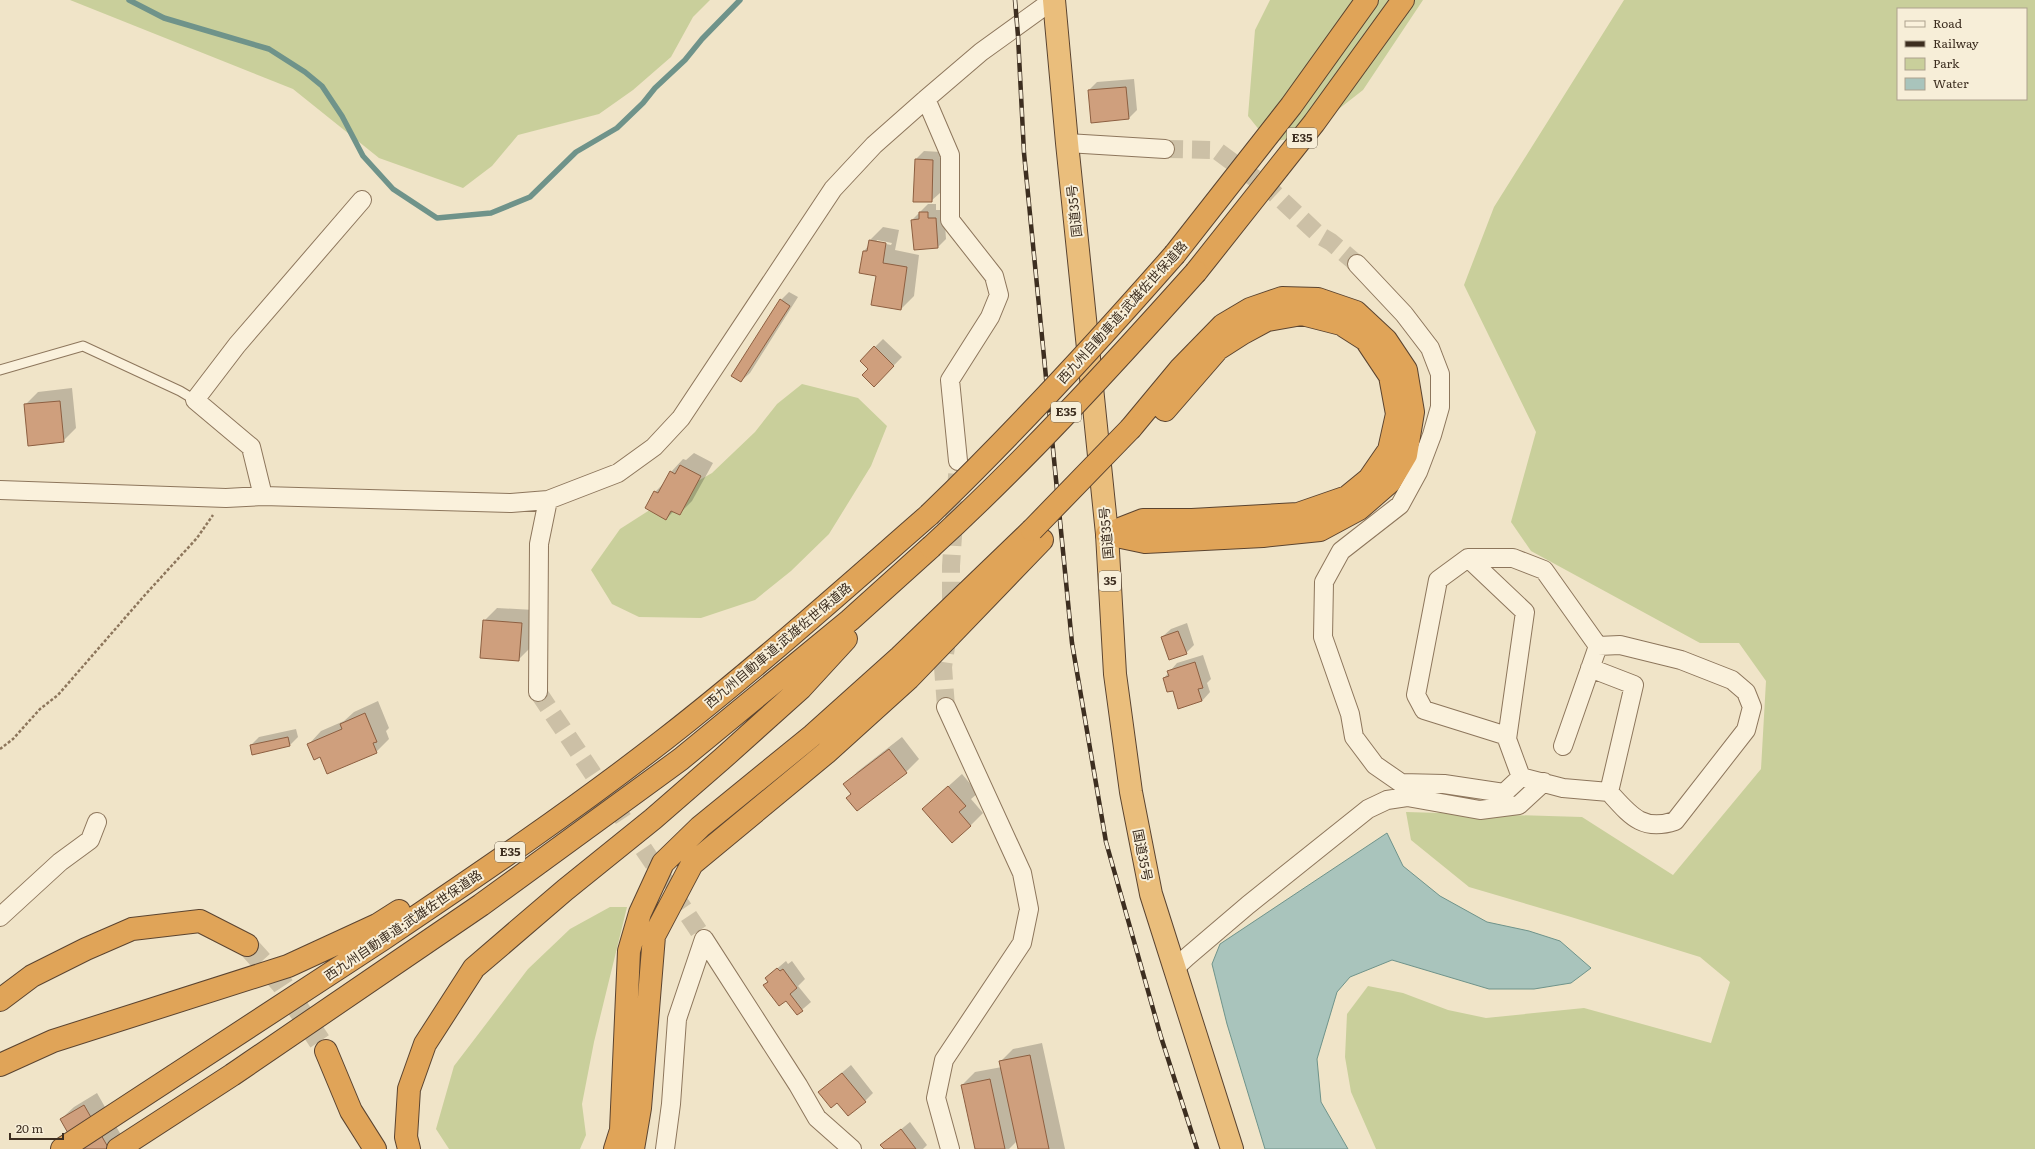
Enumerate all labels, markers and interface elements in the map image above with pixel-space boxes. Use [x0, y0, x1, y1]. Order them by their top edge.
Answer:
legend [1897, 8, 2027, 100]
text: Road [1933, 14, 1963, 32]
text: Railway [1933, 34, 1979, 52]
text: Park [1933, 54, 1960, 72]
text: Water [1933, 74, 1969, 92]
road number: E35 [1287, 128, 1317, 148]
street label: 国道35号 [1061, 184, 1086, 238]
street label: 西九州自動車道;武雄佐世保道路 [1052, 236, 1191, 387]
road number: E35 [1051, 402, 1081, 422]
street label: 国道35号 [1094, 506, 1117, 560]
road number: 35 [1099, 571, 1121, 591]
street label: 西九州自動車道;武雄佐世保道路 [700, 577, 855, 712]
street label: 国道35号 [1129, 827, 1158, 883]
road number: E35 [495, 842, 525, 862]
street label: 西九州自動車道;武雄佐世保道路 [320, 865, 485, 985]
scale bar [10, 1115, 63, 1141]
text: 20 m [16, 1119, 43, 1137]

